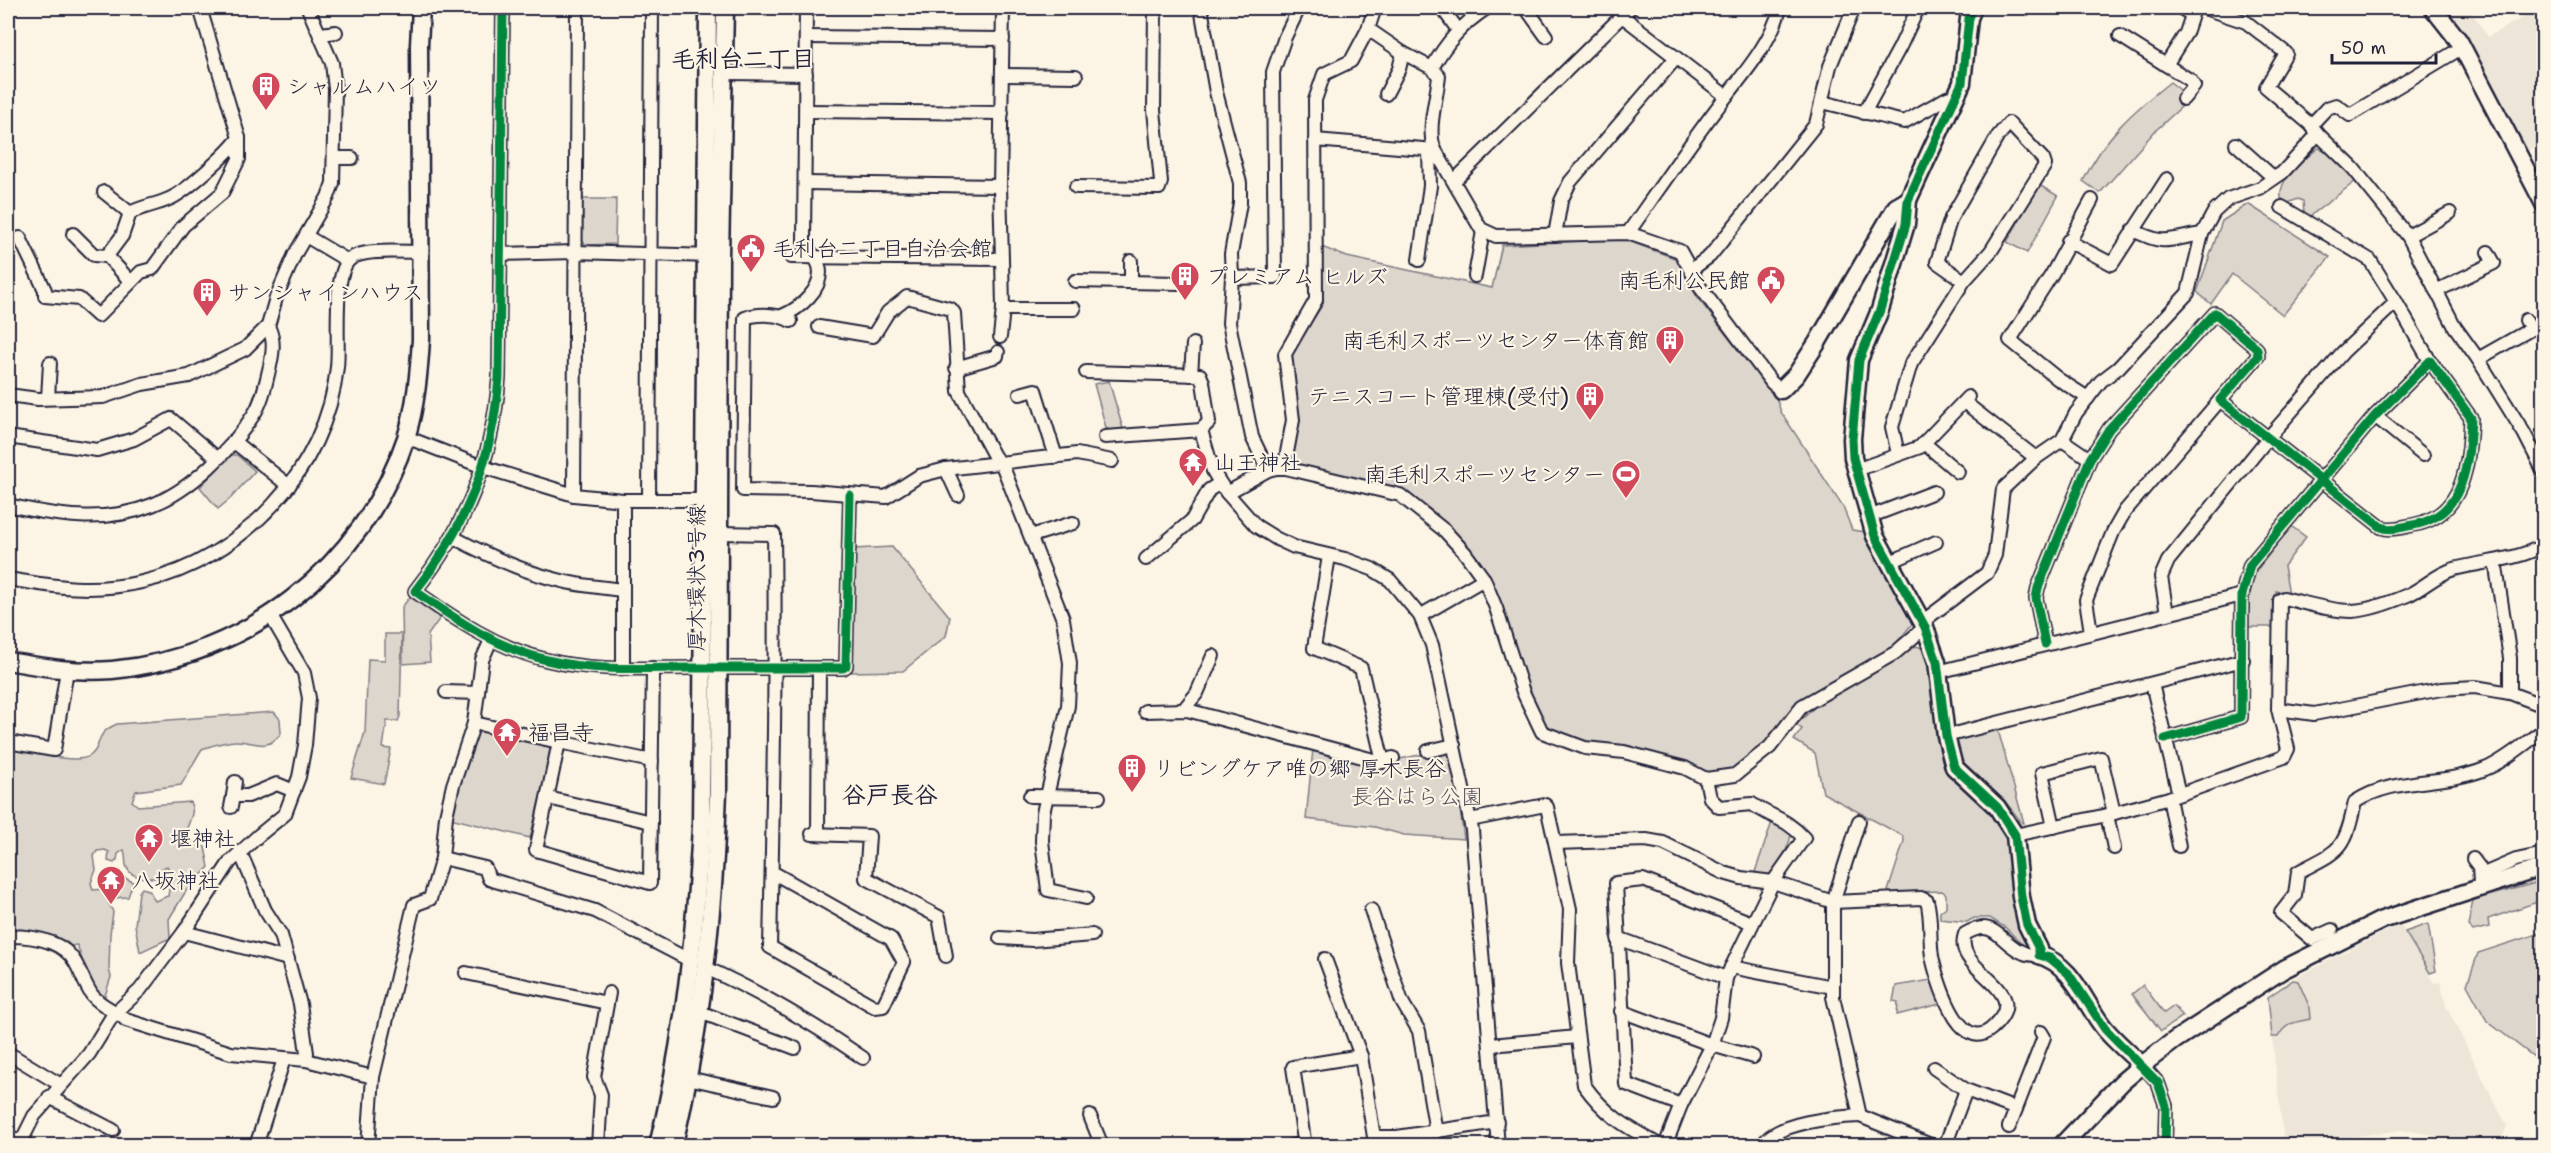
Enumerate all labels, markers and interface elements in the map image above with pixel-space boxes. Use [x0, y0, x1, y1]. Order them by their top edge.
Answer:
scale bar [2332, 27, 2436, 65]
text: 50 m [2341, 36, 2386, 60]
district label: 毛利台二丁目 [671, 43, 815, 75]
building icon: シャルムハイツ [250, 70, 282, 112]
place label: シャルムハイツ [287, 72, 441, 101]
public building icon: 毛利台二丁目自治会館 [735, 232, 767, 274]
place label: 毛利台二丁目自治会館 [772, 234, 992, 263]
building icon: プレミアム ヒルズ [1169, 260, 1201, 302]
place label: プレミアム ヒルズ [1206, 262, 1388, 291]
public building icon: 南毛利公民館 [1755, 264, 1787, 306]
place label: 南毛利公民館 [1618, 266, 1750, 295]
building icon: サンシャインハウス [191, 276, 223, 318]
place label: サンシャインハウス [228, 278, 424, 307]
building icon: 南毛利スポーツセンター体育館 [1654, 324, 1686, 366]
place label: 南毛利スポーツセンター体育館 [1342, 326, 1649, 355]
building icon: テニスコート管理棟(受付) [1574, 380, 1606, 422]
place label: テニスコート管理棟(受付) [1308, 382, 1569, 411]
temple icon: 山王神社 [1177, 446, 1209, 488]
place label: 山王神社 [1214, 448, 1302, 477]
sports icon: 南毛利スポーツセンター [1610, 458, 1642, 500]
place label: 南毛利スポーツセンター [1364, 460, 1605, 489]
street label: 厚木環状3号線 [682, 504, 711, 652]
temple icon: 福昌寺 [491, 716, 523, 758]
place label: 福昌寺 [528, 718, 594, 747]
building icon: リビングケア唯の郷 厚木長谷 [1116, 752, 1148, 794]
place label: リビングケア唯の郷 厚木長谷 [1153, 754, 1447, 783]
district label: 谷戸長谷 [842, 779, 938, 811]
park label: 長谷はら公園 [1351, 782, 1483, 811]
temple icon: 堰神社 [133, 822, 165, 864]
place label: 堰神社 [170, 824, 236, 853]
temple icon: 八坂神社 [95, 864, 127, 906]
place label: 八坂神社 [132, 866, 220, 895]

